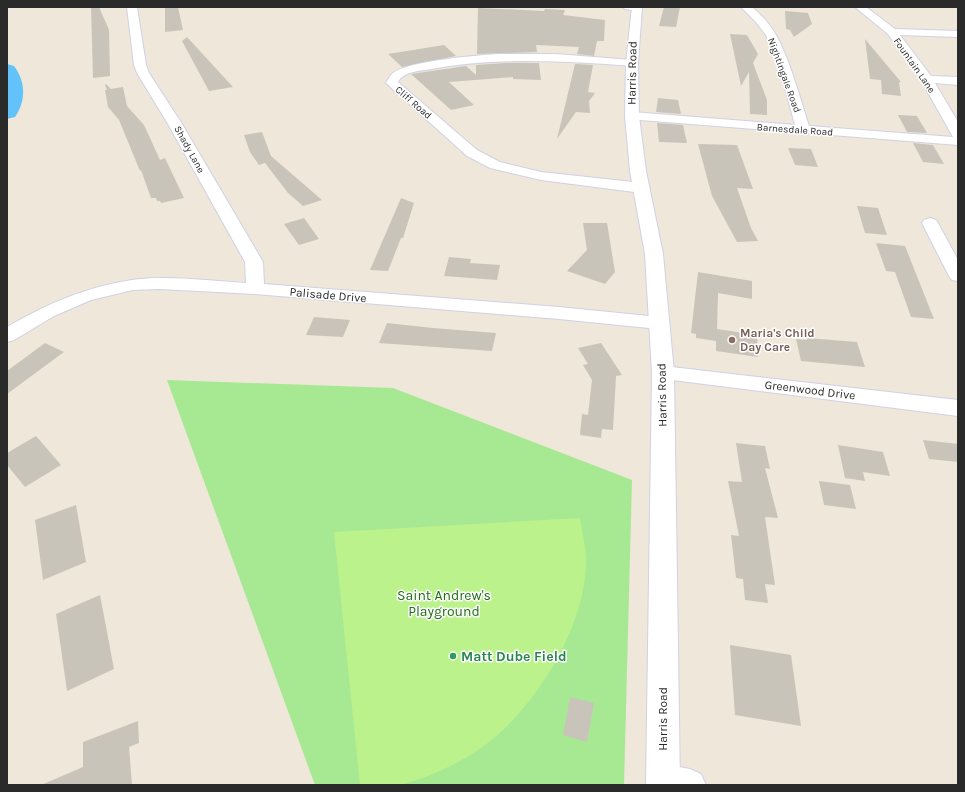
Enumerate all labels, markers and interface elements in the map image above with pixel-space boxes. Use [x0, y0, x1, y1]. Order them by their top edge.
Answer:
street label: Nightingale Road [765, 36, 803, 114]
street label: Fountain Lane [891, 36, 938, 95]
street label: Harris Road [624, 41, 640, 105]
street label: Cliff Road [393, 84, 434, 122]
street label: Barnesdale Road [756, 121, 834, 139]
street label: Shady Lane [171, 124, 207, 175]
street label: Palisade Drive [289, 285, 367, 305]
place label: Maria's Child Day Care [740, 326, 815, 354]
marker: Maria's Child Day Care [727, 335, 737, 345]
street label: Harris Road [654, 363, 670, 427]
street label: Greenwood Drive [764, 377, 856, 403]
park label: Saint Andrew's Playground [397, 587, 491, 620]
place label: Matt Dube Field [461, 648, 567, 665]
marker: Matt Dube Field [448, 651, 458, 661]
street label: Harris Road [656, 687, 670, 751]

